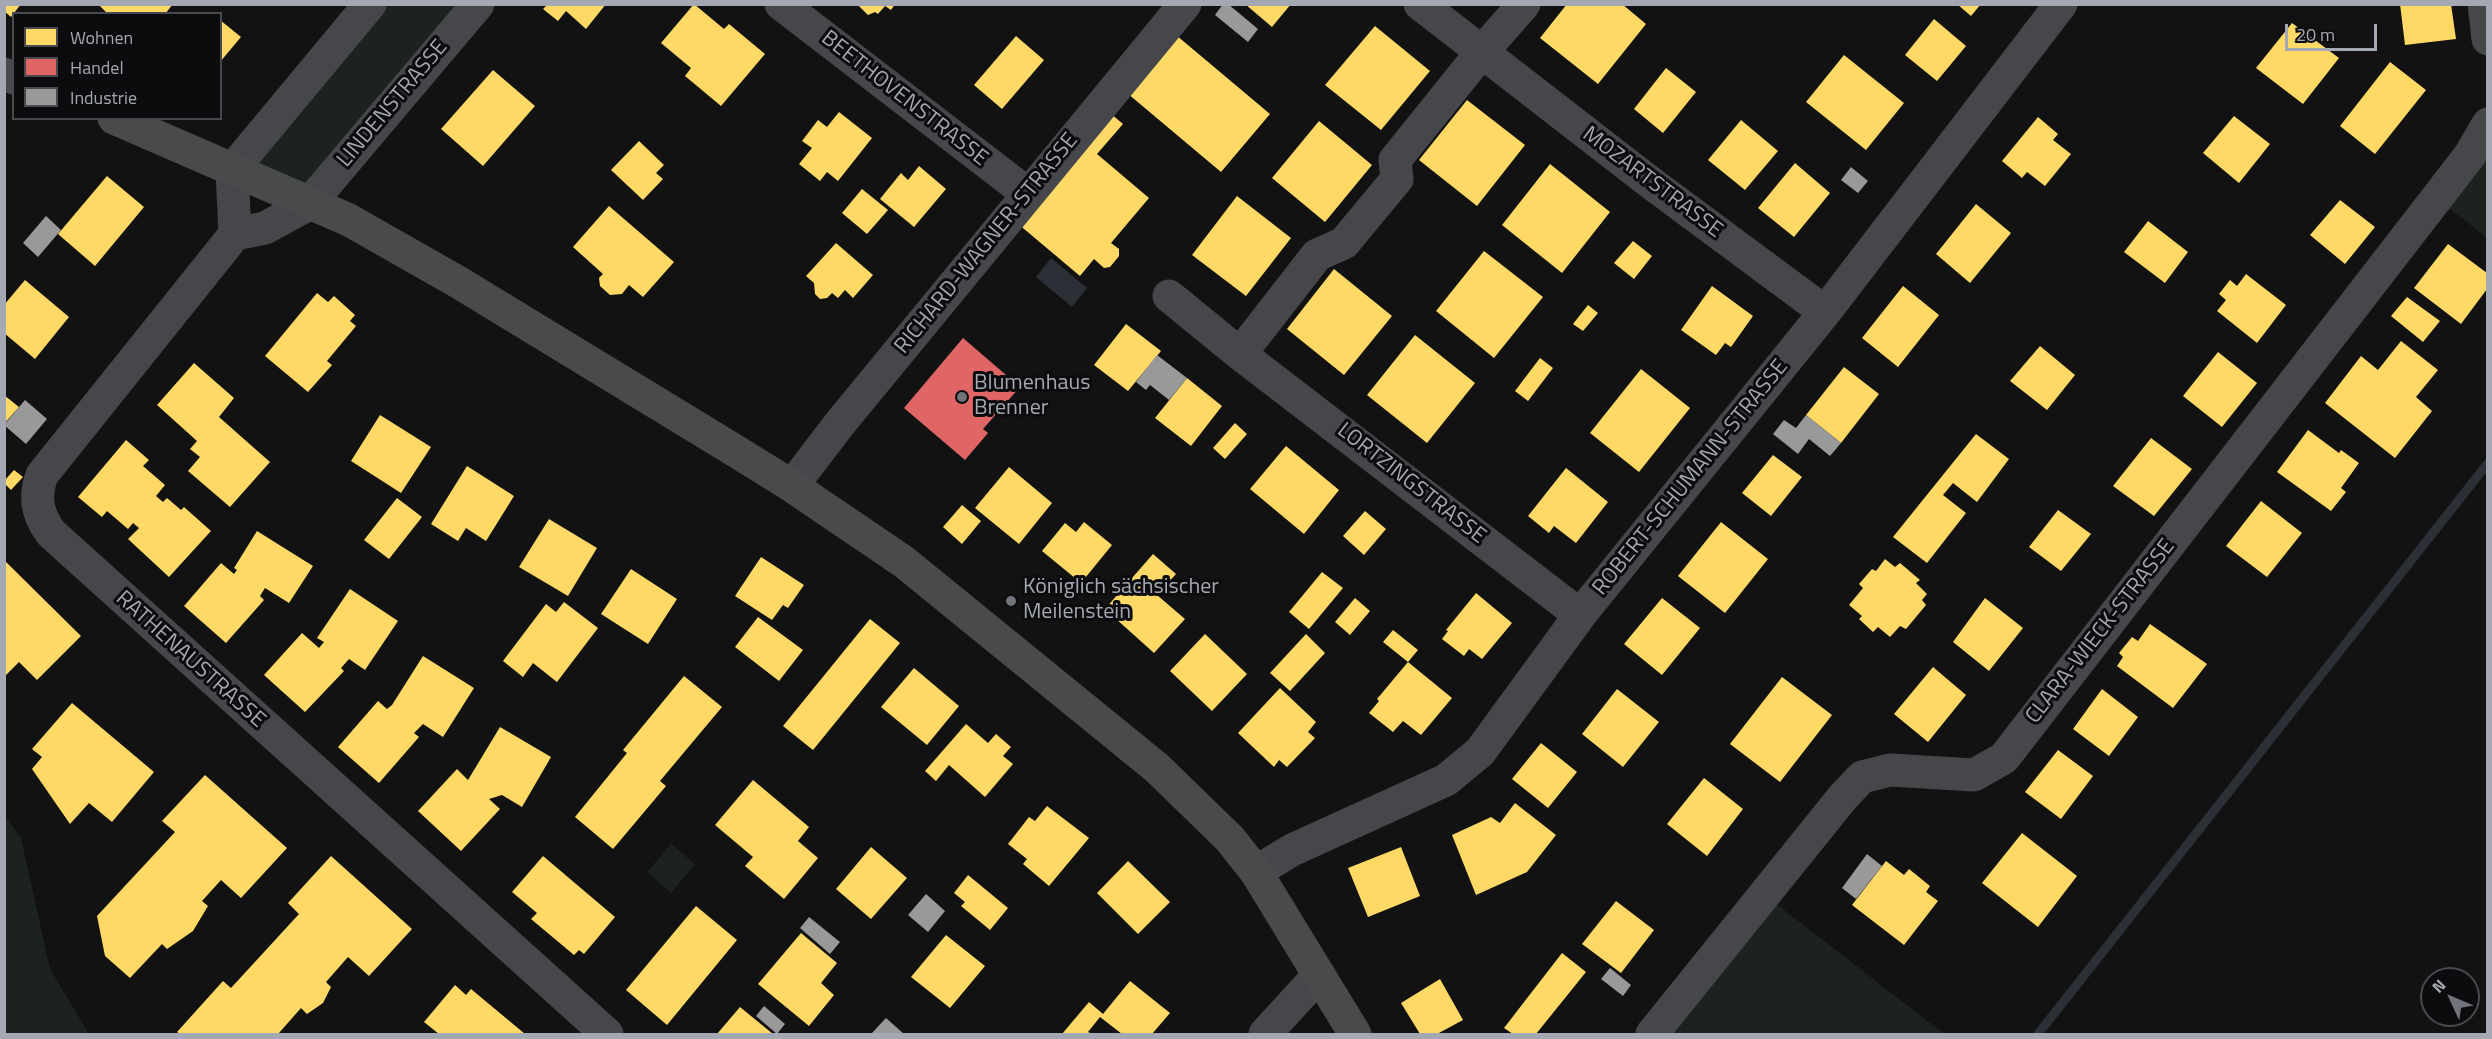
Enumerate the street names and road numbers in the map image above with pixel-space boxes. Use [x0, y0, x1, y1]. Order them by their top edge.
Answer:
street label: BEETHOVENSTRASSE [815, 26, 993, 172]
street label: LINDENSTRASSE [332, 35, 454, 173]
street label: MOZARTSTRASSE [1577, 122, 1727, 244]
street label: RICHARD-WAGNER-STRASSE [890, 128, 1084, 360]
street label: ROBERT-SCHUMANN-STRASSE [1588, 355, 1794, 601]
street label: LORTZINGSTRASSE [1332, 418, 1490, 550]
street label: CLARA-WIECK-STRASSE [2021, 535, 2181, 729]
street label: RATHENAUSTRASSE [110, 586, 270, 734]

